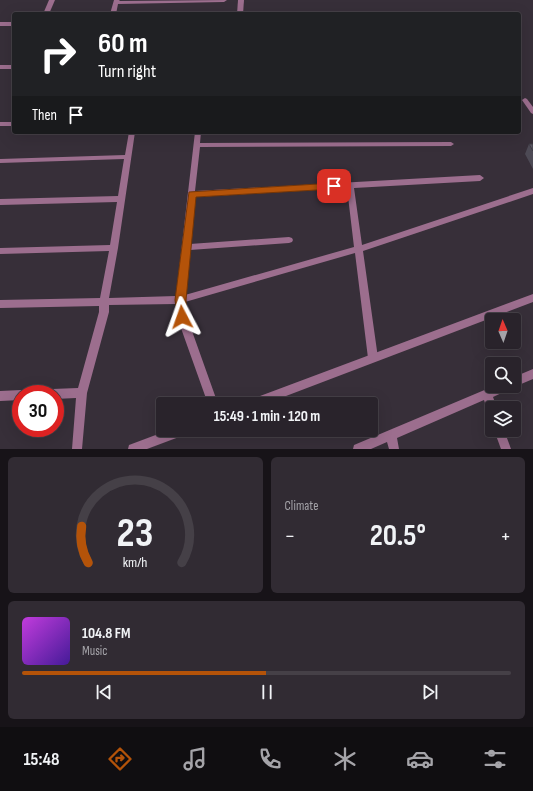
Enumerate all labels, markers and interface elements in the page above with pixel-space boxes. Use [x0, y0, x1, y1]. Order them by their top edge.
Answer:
text: 60 m [98, 27, 147, 60]
icon: right [32, 28, 84, 80]
text: Turn right [98, 61, 156, 82]
icon: arrive [65, 104, 87, 126]
text: Then [32, 106, 57, 125]
pin [317, 169, 351, 203]
icon: arrive [323, 175, 345, 197]
position arrow [161, 296, 203, 338]
north arrow [485, 313, 521, 349]
map controls [485, 313, 521, 437]
button: search [485, 357, 521, 393]
speed limit sign: 30 [12, 385, 64, 437]
button: layers [485, 401, 521, 437]
text: 15:49 · 1 min · 120 m [214, 407, 320, 426]
text: Climate [285, 498, 318, 514]
text: 23 [117, 509, 154, 558]
text: 20.5° [370, 518, 426, 554]
text: − [285, 523, 295, 550]
text: + [500, 523, 511, 550]
text: km/h [123, 554, 148, 571]
text: 104.8 FM [82, 624, 131, 643]
text: Music [82, 643, 107, 659]
icon: previous [93, 681, 115, 703]
icon: pause [256, 681, 278, 703]
icon: next [419, 681, 441, 703]
icon: directions [106, 745, 134, 773]
icon: music [181, 745, 209, 773]
icon: phone [256, 745, 284, 773]
icon: climate [331, 745, 359, 773]
icon: car [406, 745, 434, 773]
icon: filters [481, 745, 509, 773]
text: 15:48 [24, 749, 59, 770]

